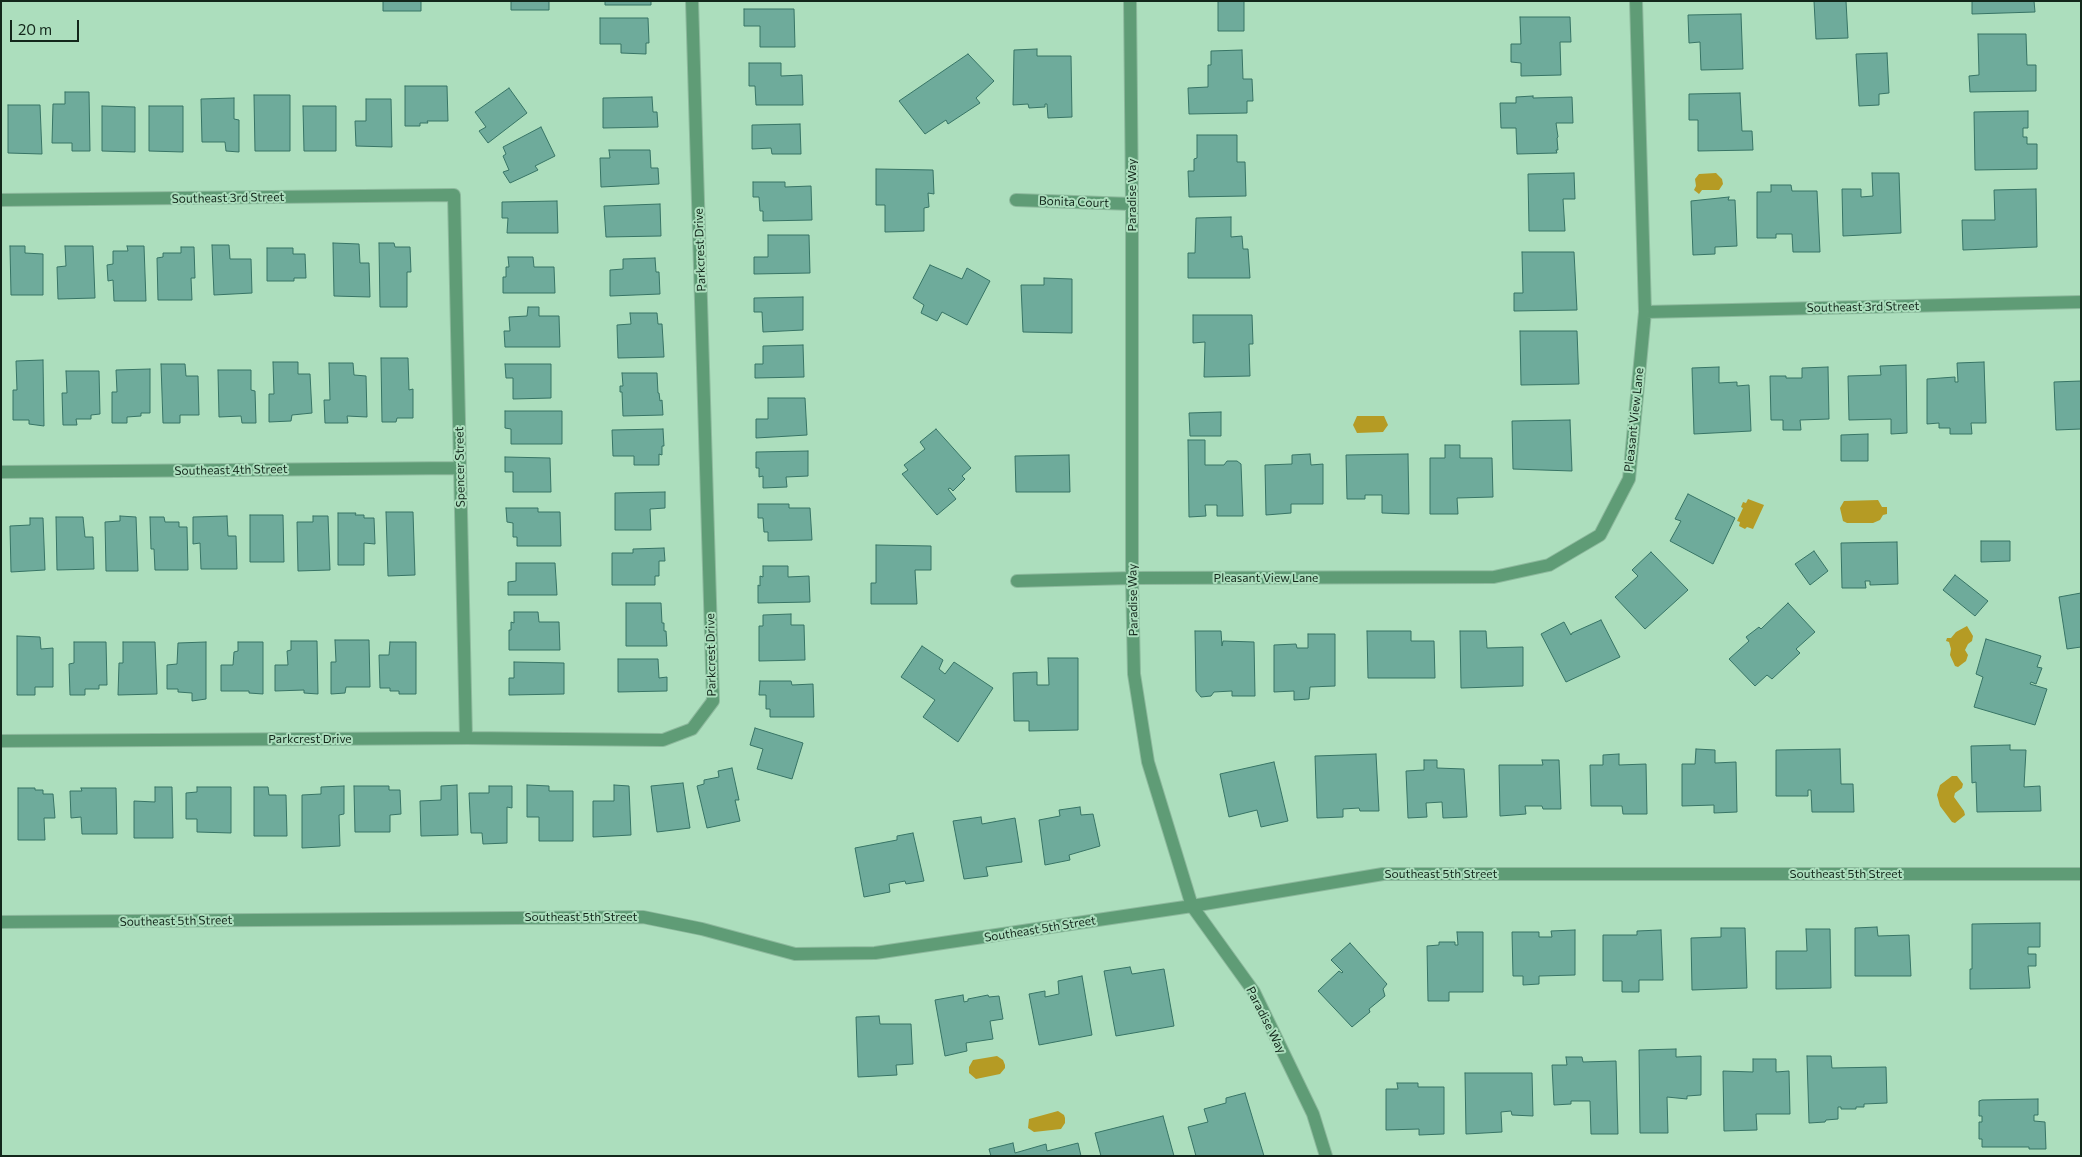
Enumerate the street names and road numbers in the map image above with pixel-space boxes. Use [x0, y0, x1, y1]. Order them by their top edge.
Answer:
street label: Paradise Way [1125, 159, 1139, 231]
street label: Southeast 3rd Street [172, 190, 284, 206]
street label: Bonita Court [1039, 194, 1109, 210]
street label: Parkcrest Drive [691, 208, 709, 292]
street label: Southeast 3rd Street [1807, 299, 1919, 315]
street label: Pleasant View Lane [1621, 367, 1647, 473]
street label: Spencer Street [452, 427, 468, 507]
street label: Southeast 4th Street [174, 462, 288, 478]
street label: Paradise Way [1125, 563, 1141, 637]
street label: Pleasant View Lane [1214, 571, 1318, 585]
street label: Parkcrest Drive [703, 613, 719, 697]
street label: Parkcrest Drive [268, 732, 352, 746]
street label: Southeast 5th Street [1385, 867, 1497, 881]
street label: Southeast 5th Street [1790, 867, 1902, 881]
street label: Southeast 5th Street [525, 910, 637, 924]
street label: Southeast 5th Street [119, 913, 233, 929]
street label: Southeast 5th Street [983, 913, 1097, 945]
street label: Paradise Way [1243, 984, 1289, 1056]

